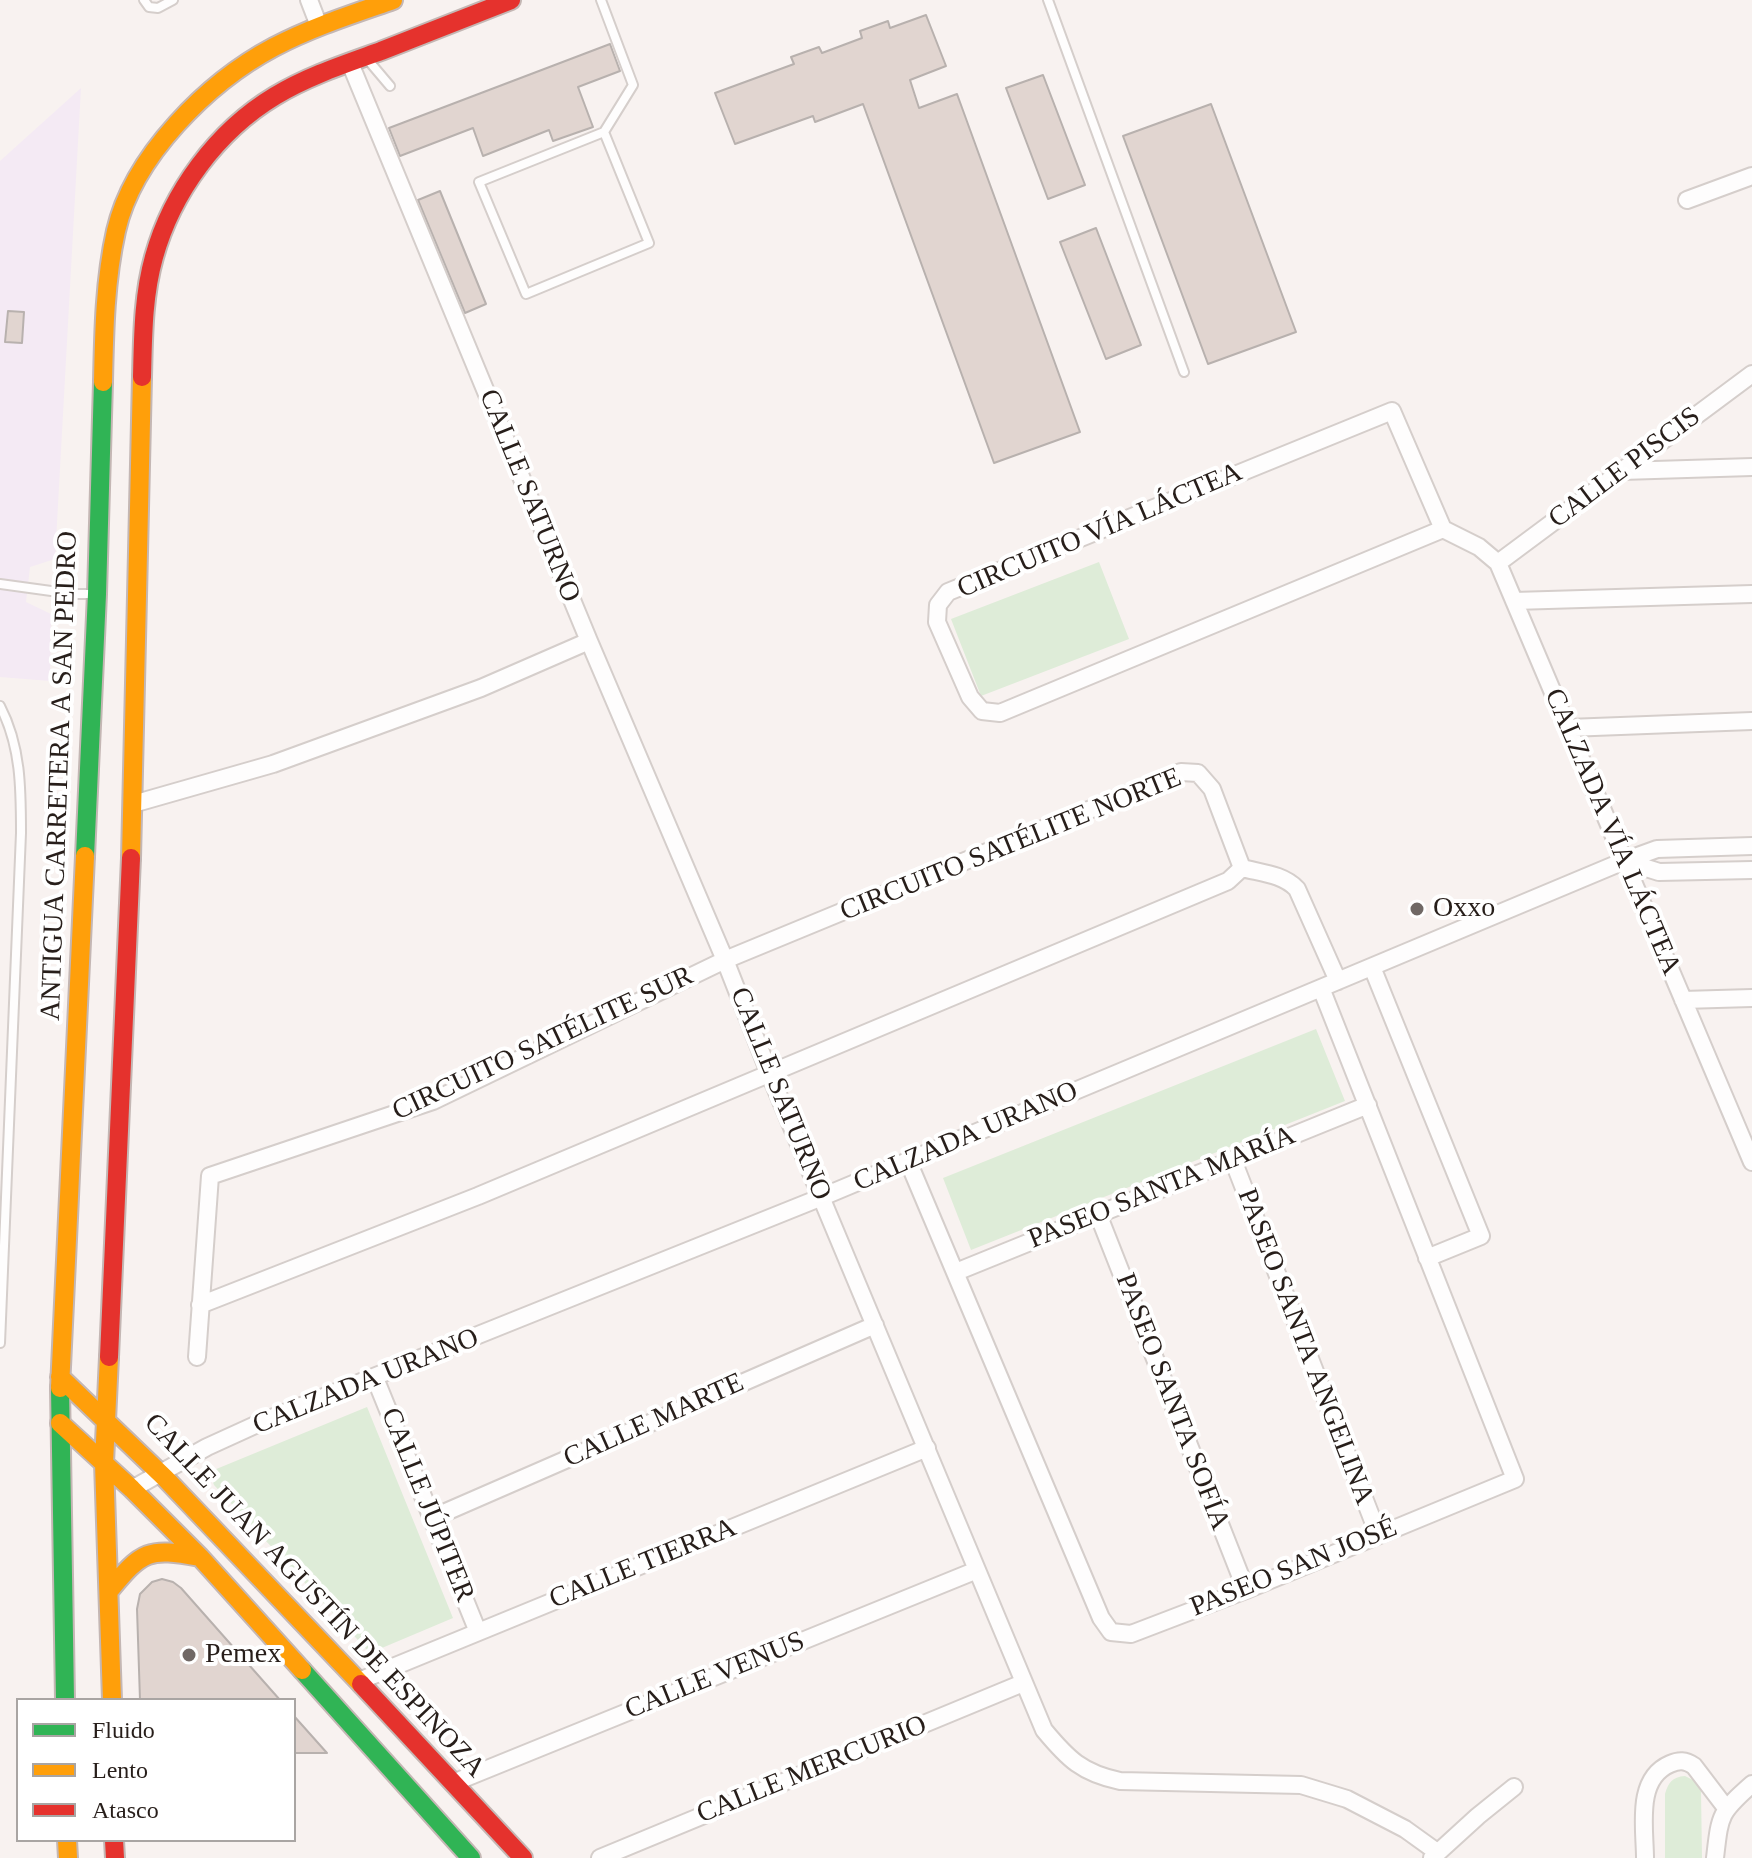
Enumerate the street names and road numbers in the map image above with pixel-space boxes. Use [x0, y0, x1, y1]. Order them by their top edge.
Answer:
street label: CALLE SATURNO [471, 385, 587, 607]
street label: CALLE PISCIS [1543, 400, 1707, 536]
street label: CIRCUITO VÍA LÁCTEA [953, 456, 1247, 606]
street label: ANTIGUA CARRETERA A SAN PEDRO [35, 531, 85, 1021]
street label: CALZADA VÍA LÁCTEA [1536, 684, 1688, 980]
street label: CIRCUITO SATÉLITE NORTE [836, 761, 1186, 929]
street label: CIRCUITO SATÉLITE SUR [387, 960, 699, 1128]
street label: CALLE SATURNO [722, 983, 838, 1205]
street label: CALZADA URANO [849, 1075, 1083, 1199]
street label: PASEO SANTA MARÍA [1024, 1119, 1300, 1257]
street label: PASEO SANTA ANGELINA [1229, 1184, 1381, 1510]
street label: PASEO SANTA SOFÍA [1108, 1269, 1236, 1535]
street label: CALZADA URANO [248, 1321, 484, 1443]
street label: CALLE MARTE [559, 1366, 749, 1476]
street label: CALLE JÚPITER [373, 1403, 481, 1607]
street label: CALLE JUAN AGUSTÍN DE ESPINOZA [136, 1407, 492, 1785]
street label: CALLE TIERRA [545, 1511, 741, 1617]
street label: PASEO SAN JOSÉ [1186, 1511, 1402, 1625]
street label: CALLE VENUS [620, 1625, 810, 1727]
street label: CALLE MERCURIO [692, 1709, 932, 1831]

